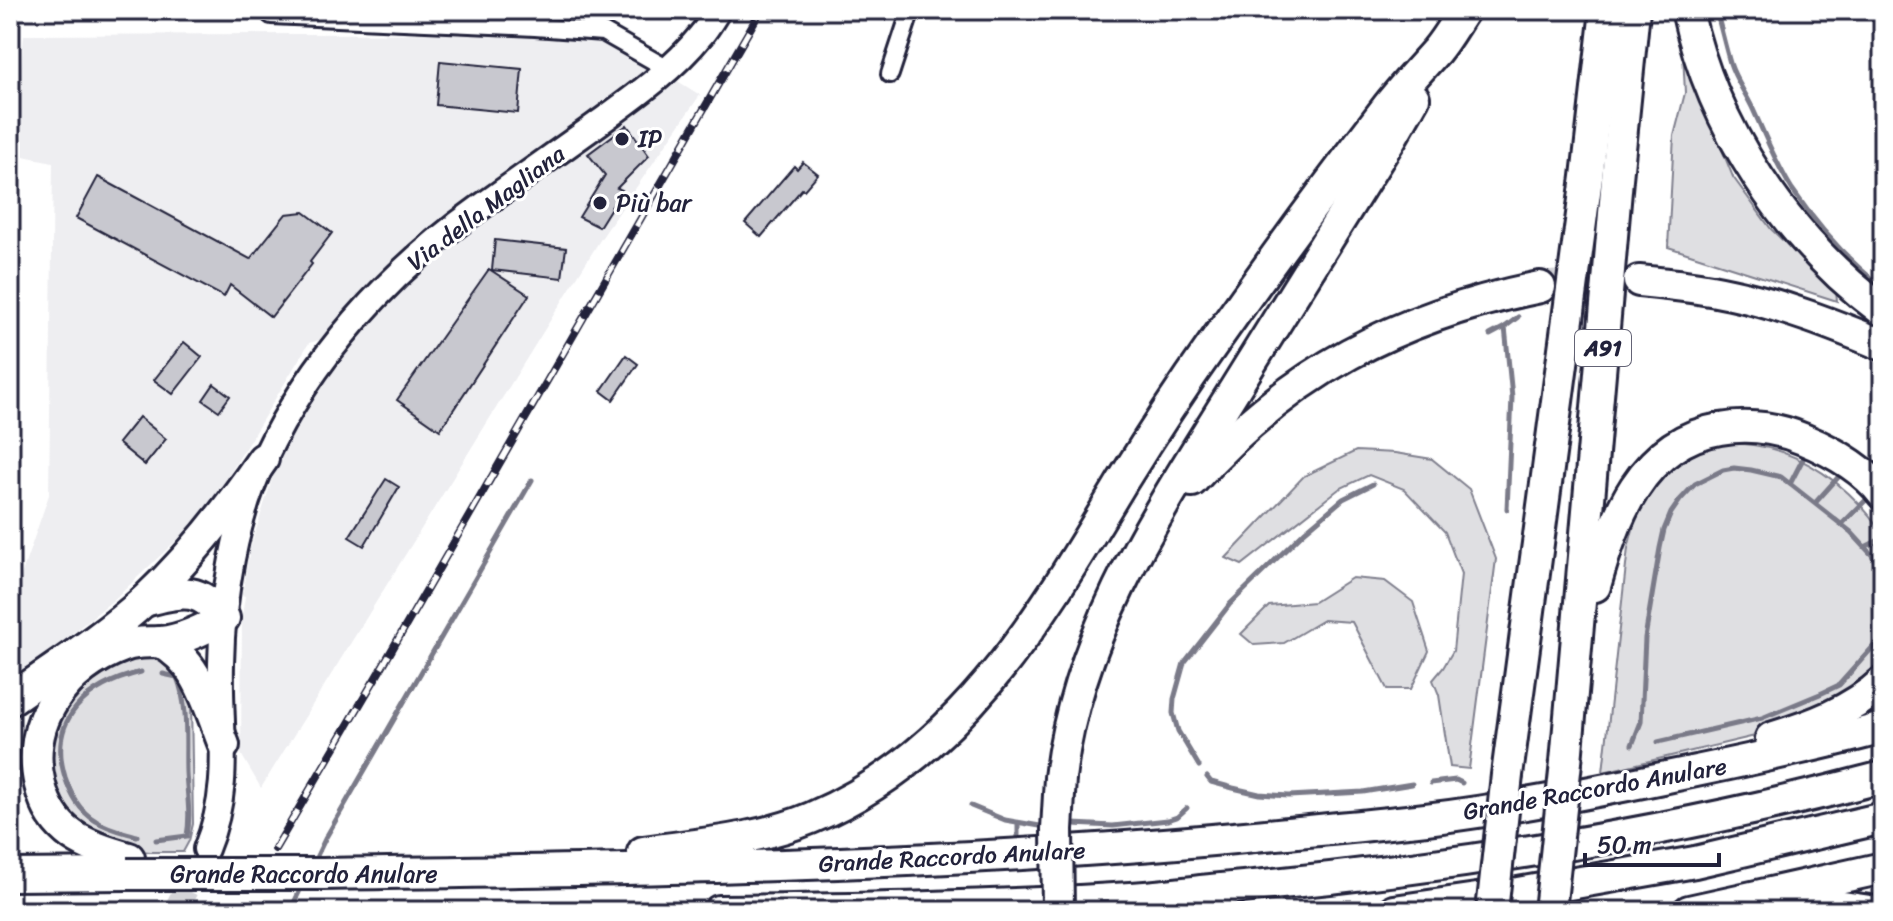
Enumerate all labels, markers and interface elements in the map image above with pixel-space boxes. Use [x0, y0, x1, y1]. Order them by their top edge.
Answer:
place label: IP [637, 118, 663, 160]
marker: IP [613, 130, 631, 148]
street label: Via della Magliana [398, 134, 575, 282]
place label: Più bar [616, 182, 694, 224]
marker: Più bar [591, 194, 609, 212]
road number: A91 [1575, 330, 1631, 366]
street label: Grande Raccordo Anulare [1460, 745, 1730, 833]
scale bar [1585, 817, 1719, 867]
text: 50 m [1597, 824, 1652, 866]
street label: Grande Raccordo Anulare [817, 829, 1087, 885]
street label: Grande Raccordo Anulare [170, 853, 438, 895]

